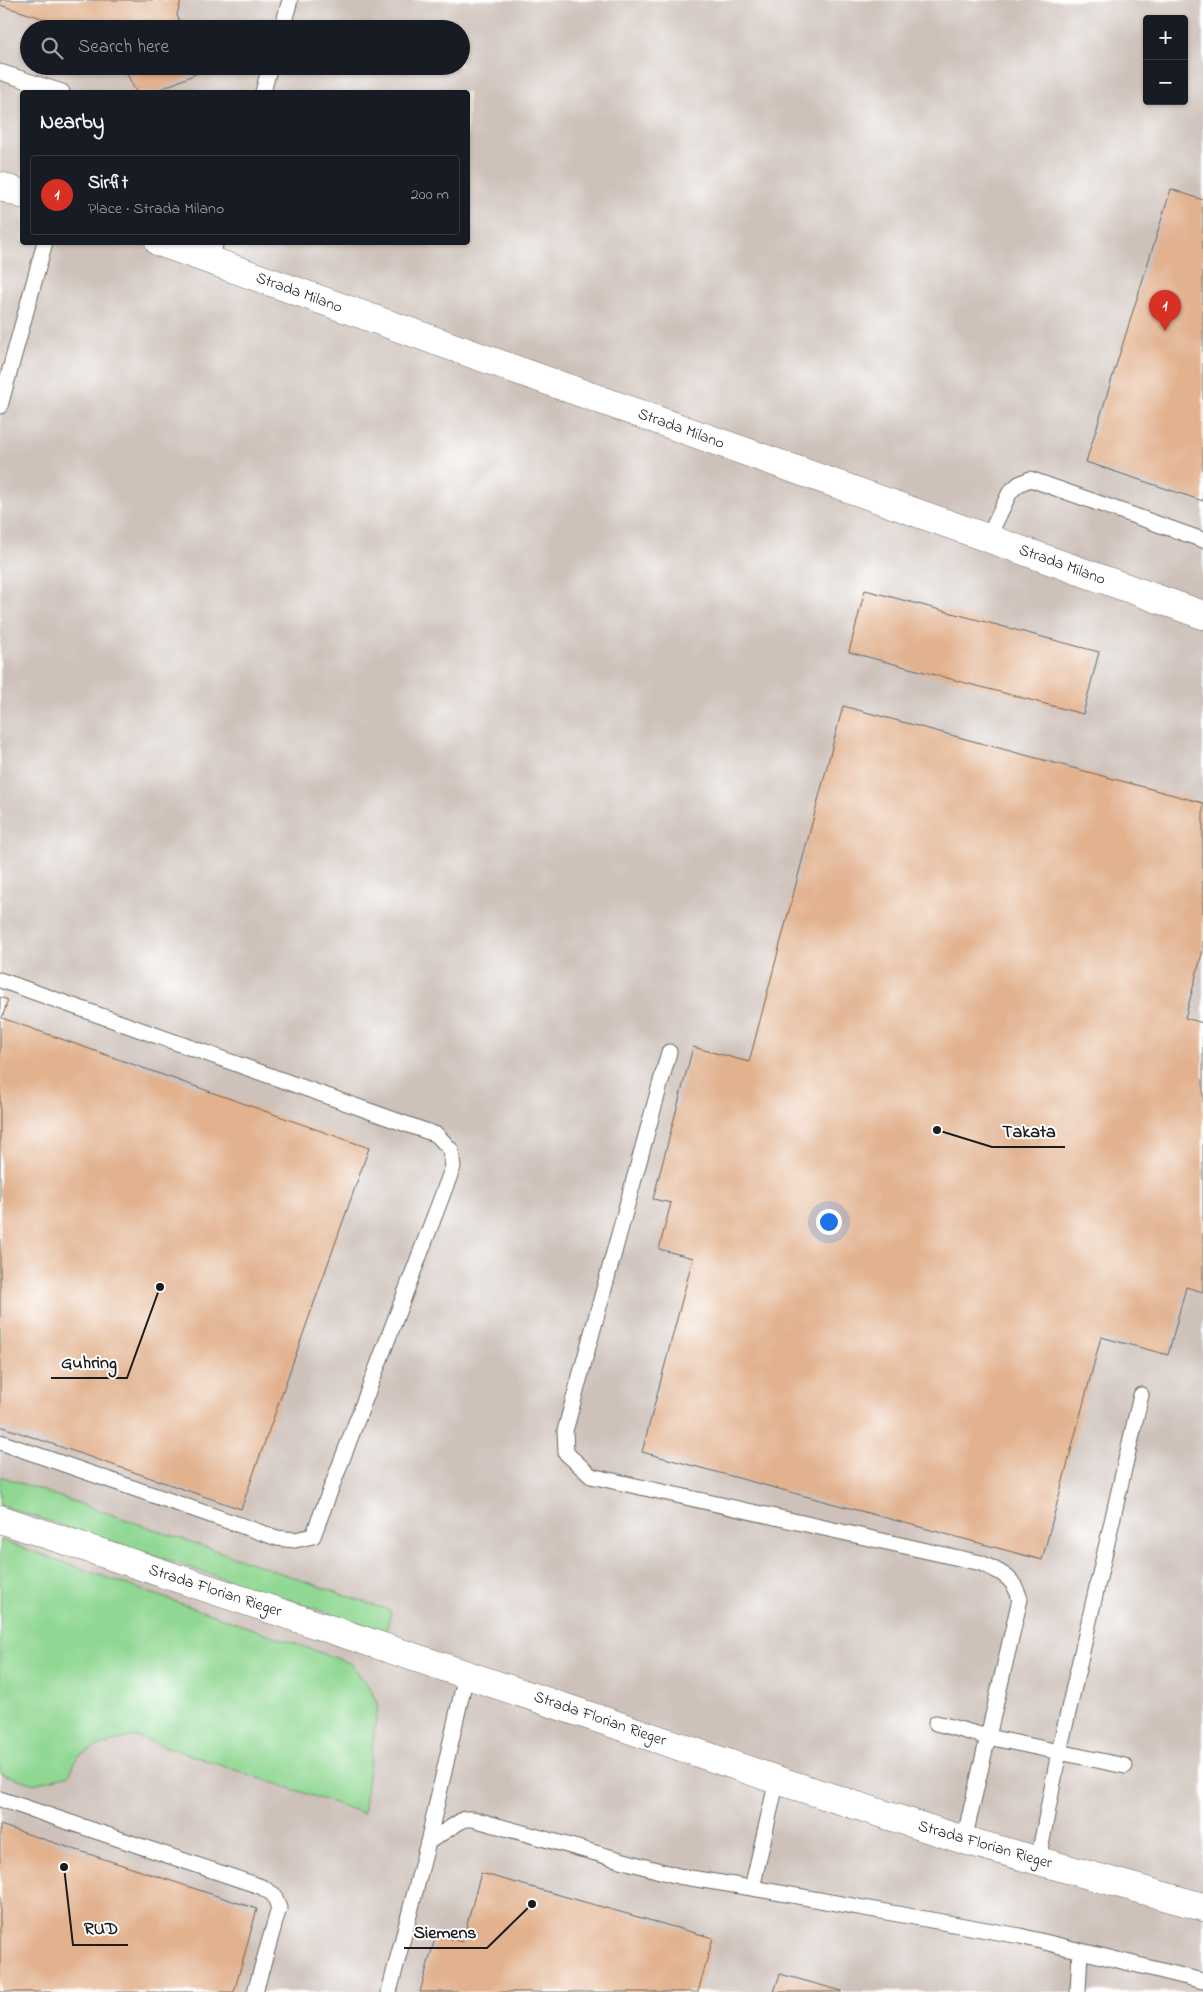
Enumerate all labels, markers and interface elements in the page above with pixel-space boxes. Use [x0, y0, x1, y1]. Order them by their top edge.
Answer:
map controls [1143, 15, 1188, 105]
button: + [1143, 15, 1188, 60]
search box [20, 20, 470, 75]
icon: search [38, 34, 66, 62]
text: Search here [78, 34, 169, 61]
button: − [1143, 60, 1188, 105]
text: Nearby [40, 108, 104, 138]
text: Sirfit [88, 170, 128, 197]
text: 1 [54, 183, 60, 207]
text: 200 m [411, 183, 449, 207]
text: Place · Strada Milano [88, 197, 224, 221]
street label: Strada Milano [252, 266, 346, 320]
pin: 1 [1149, 290, 1181, 331]
street label: Strada Milano [634, 402, 728, 456]
street label: Strada Milano [1015, 538, 1109, 592]
callout: Takata [992, 1114, 1065, 1147]
text: Takata [1002, 1120, 1056, 1146]
your location [816, 1209, 842, 1235]
callout: Guhring [51, 1345, 127, 1378]
text: Guhring [61, 1351, 117, 1378]
street label: Strada Florian Rieger [145, 1558, 285, 1624]
street label: Strada Florian Rieger [530, 1685, 670, 1753]
street label: Strada Florian Rieger [915, 1814, 1055, 1876]
callout: RUD [73, 1912, 128, 1945]
callout: Siemens [404, 1915, 487, 1948]
text: RUD [84, 1917, 118, 1943]
text: Siemens [414, 1921, 476, 1947]

